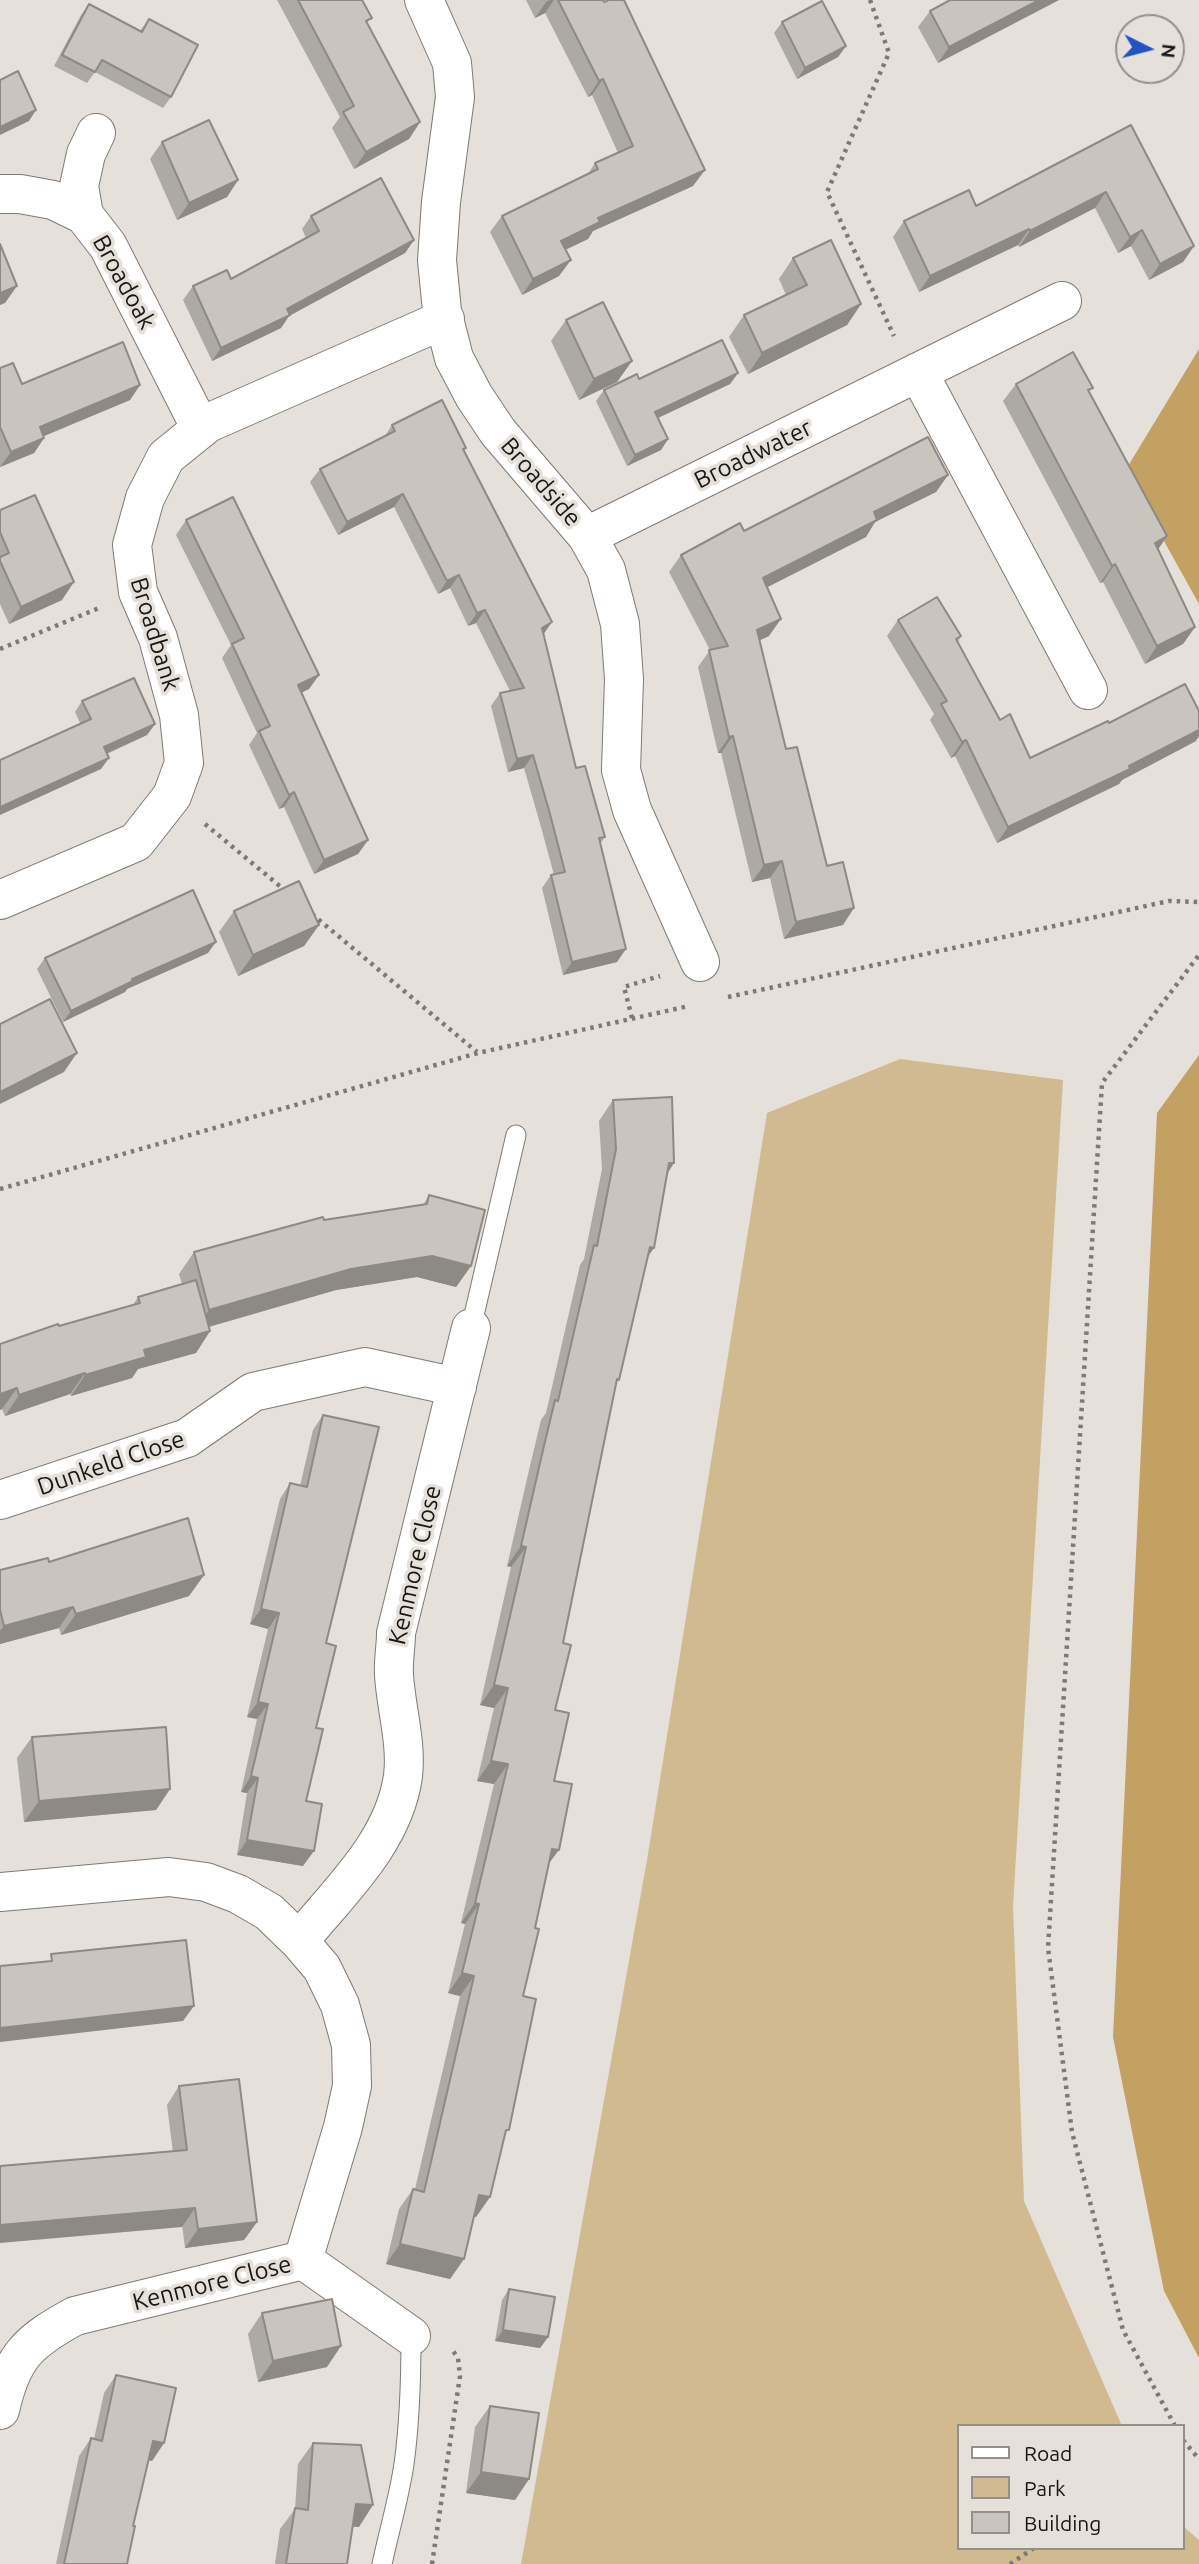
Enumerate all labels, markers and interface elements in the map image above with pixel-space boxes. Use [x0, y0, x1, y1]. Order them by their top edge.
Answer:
north arrow [1115, 14, 1185, 84]
text: N [1157, 43, 1181, 59]
street label: Broadoak [86, 230, 162, 334]
street label: Broadwater [689, 413, 817, 495]
street label: Broadside [495, 432, 587, 532]
street label: Broadbank [124, 574, 186, 694]
street label: Dunkeld Close [34, 1424, 188, 1502]
street label: Kenmore Close [383, 1483, 447, 1647]
street label: Kenmore Close [130, 2249, 294, 2317]
legend [958, 2424, 1185, 2550]
text: Road [1024, 2441, 1072, 2465]
text: Park [1024, 2476, 1066, 2500]
text: Building [1024, 2511, 1101, 2535]

